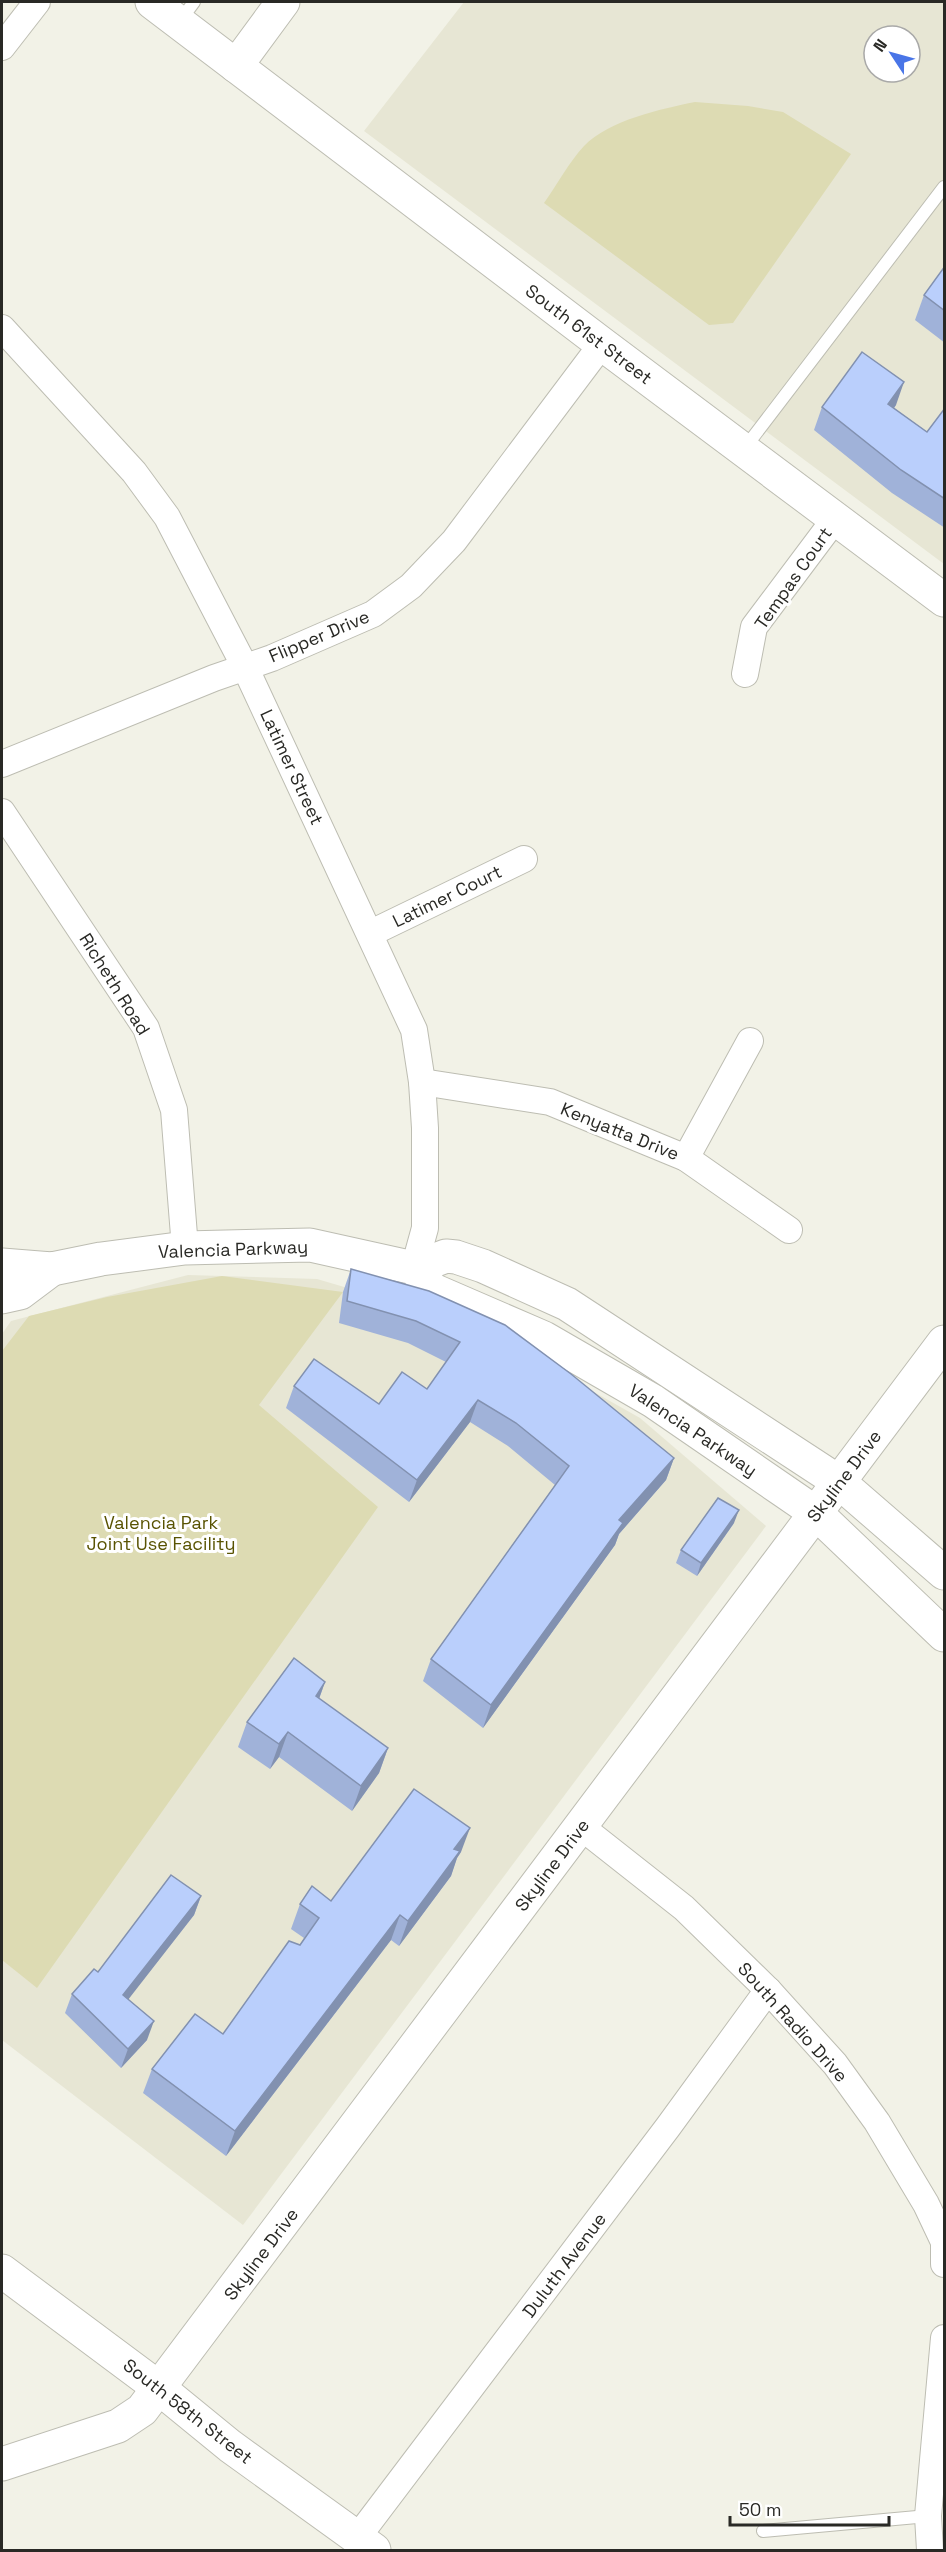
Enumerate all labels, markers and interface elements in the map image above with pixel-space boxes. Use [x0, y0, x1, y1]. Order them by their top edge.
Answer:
north arrow [862, 24, 922, 84]
text: N [869, 35, 892, 56]
street label: South 61st Street [521, 279, 657, 389]
street label: Tempas Court [749, 522, 837, 634]
street label: Flipper Drive [265, 605, 373, 667]
street label: Latimer Street [255, 706, 329, 828]
street label: Latimer Court [389, 860, 505, 932]
street label: Richeth Road [75, 929, 155, 1039]
street label: Kenyatta Drive [557, 1097, 683, 1165]
street label: Valencia Parkway [158, 1235, 308, 1263]
street label: Valencia Parkway [624, 1379, 762, 1481]
street label: Skyline Drive [802, 1425, 886, 1527]
park label: Valencia Park Joint Use Facility [86, 1511, 236, 1555]
street label: Skyline Drive [510, 1814, 594, 1916]
street label: South Radio Drive [733, 1957, 853, 2087]
street label: Skyline Drive [219, 2203, 303, 2305]
street label: Duluth Avenue [517, 2208, 611, 2322]
street label: South 58th Street [119, 2353, 257, 2469]
scale bar [730, 2489, 889, 2527]
text: 50 m [739, 2498, 781, 2521]

